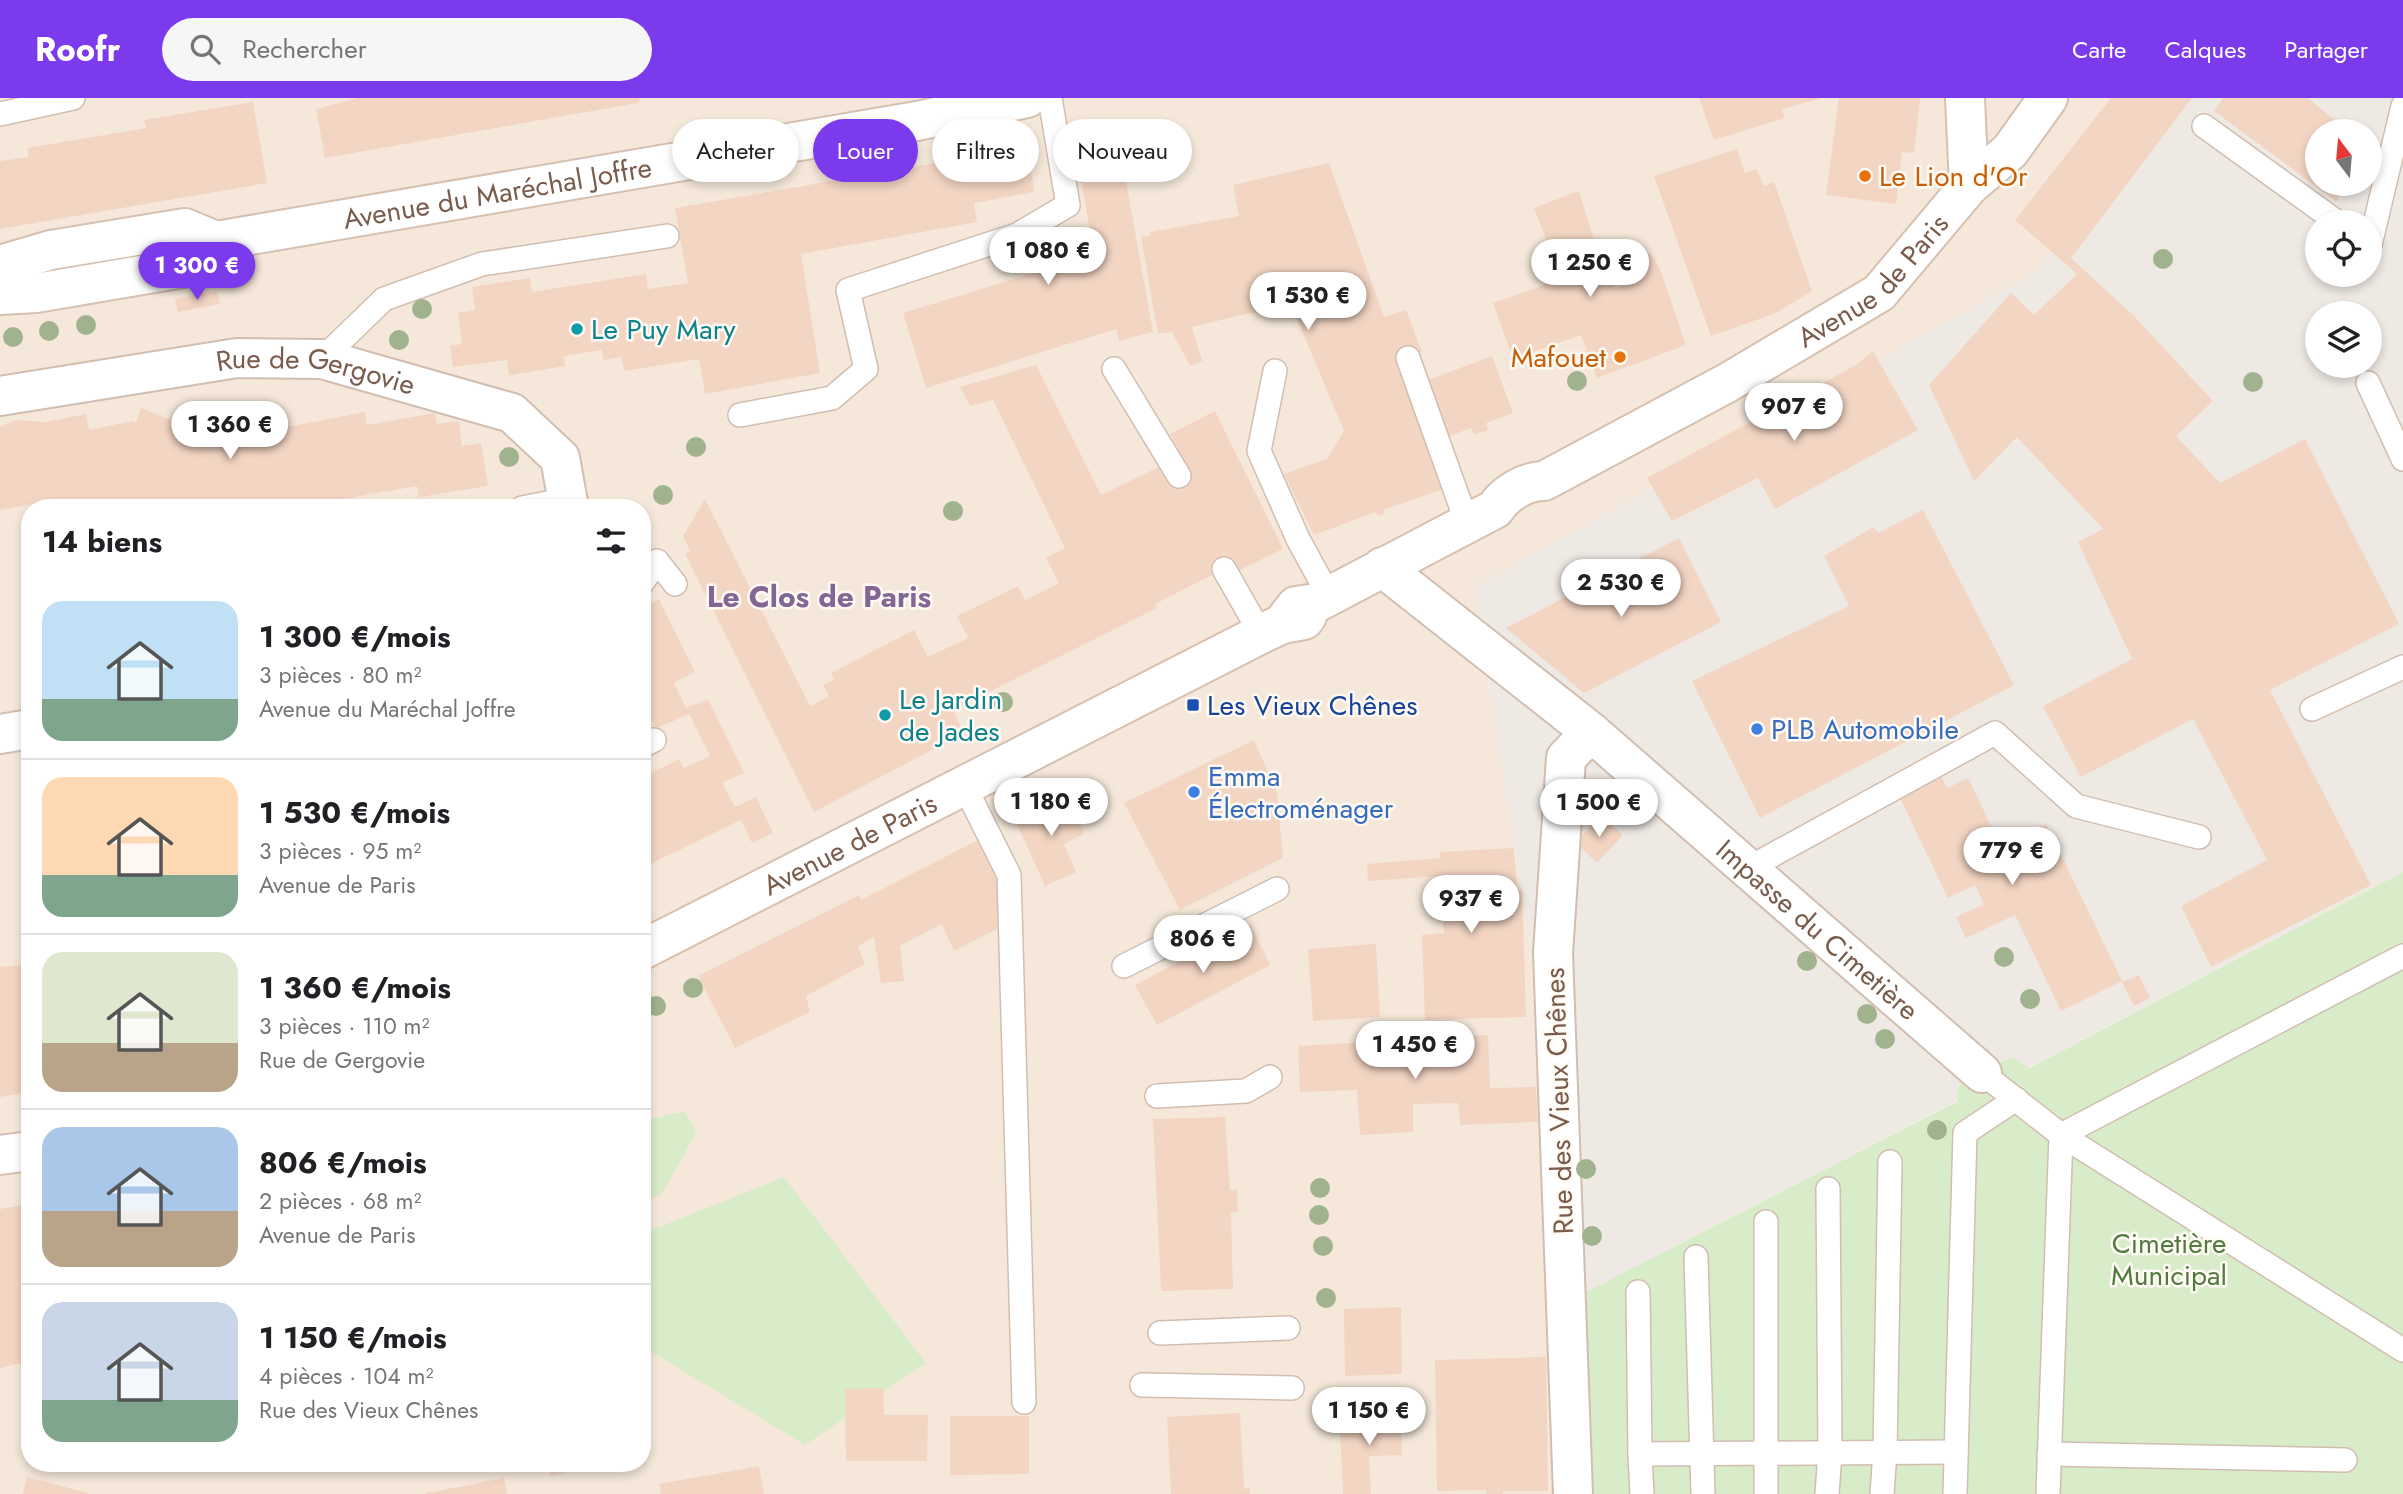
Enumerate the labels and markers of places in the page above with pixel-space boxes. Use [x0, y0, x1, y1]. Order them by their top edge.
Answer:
place label: Le Lion d'Or [1879, 156, 2028, 197]
marker: Le Lion d'Or [1857, 168, 1873, 184]
pin: 1 080 € [983, 228, 1113, 287]
pin: 1 250 € [1525, 240, 1655, 299]
pin: 1 300 € [132, 242, 262, 302]
pin: 1 530 € [1243, 272, 1373, 332]
place label: Le Puy Mary [591, 309, 736, 350]
marker: Le Puy Mary [569, 321, 585, 337]
place label: Mafouet [1511, 337, 1606, 378]
marker: Mafouet [1612, 349, 1628, 365]
pin: 907 € [1745, 384, 1843, 443]
pin: 1 360 € [165, 402, 295, 461]
pin: 2 530 € [1556, 560, 1686, 619]
place label: Le Jardin de Jades [899, 679, 1002, 752]
place label: Les Vieux Chênes [1207, 685, 1417, 726]
marker: Les Vieux Chênes [1185, 697, 1201, 713]
marker: Le Jardin de Jades [877, 707, 893, 723]
place label: PLB Automobile [1771, 709, 1959, 750]
marker: PLB Automobile [1749, 721, 1765, 737]
place label: Emma Électroménager [1208, 756, 1394, 829]
pin: 1 180 € [986, 778, 1116, 838]
pin: 1 500 € [1534, 780, 1664, 839]
marker: Emma Électroménager [1186, 784, 1202, 800]
pin: 779 € [1963, 828, 2061, 887]
pin: 937 € [1422, 876, 1520, 935]
pin: 806 € [1154, 916, 1252, 975]
pin: 1 450 € [1350, 1021, 1480, 1081]
pin: 1 150 € [1304, 1388, 1434, 1447]

